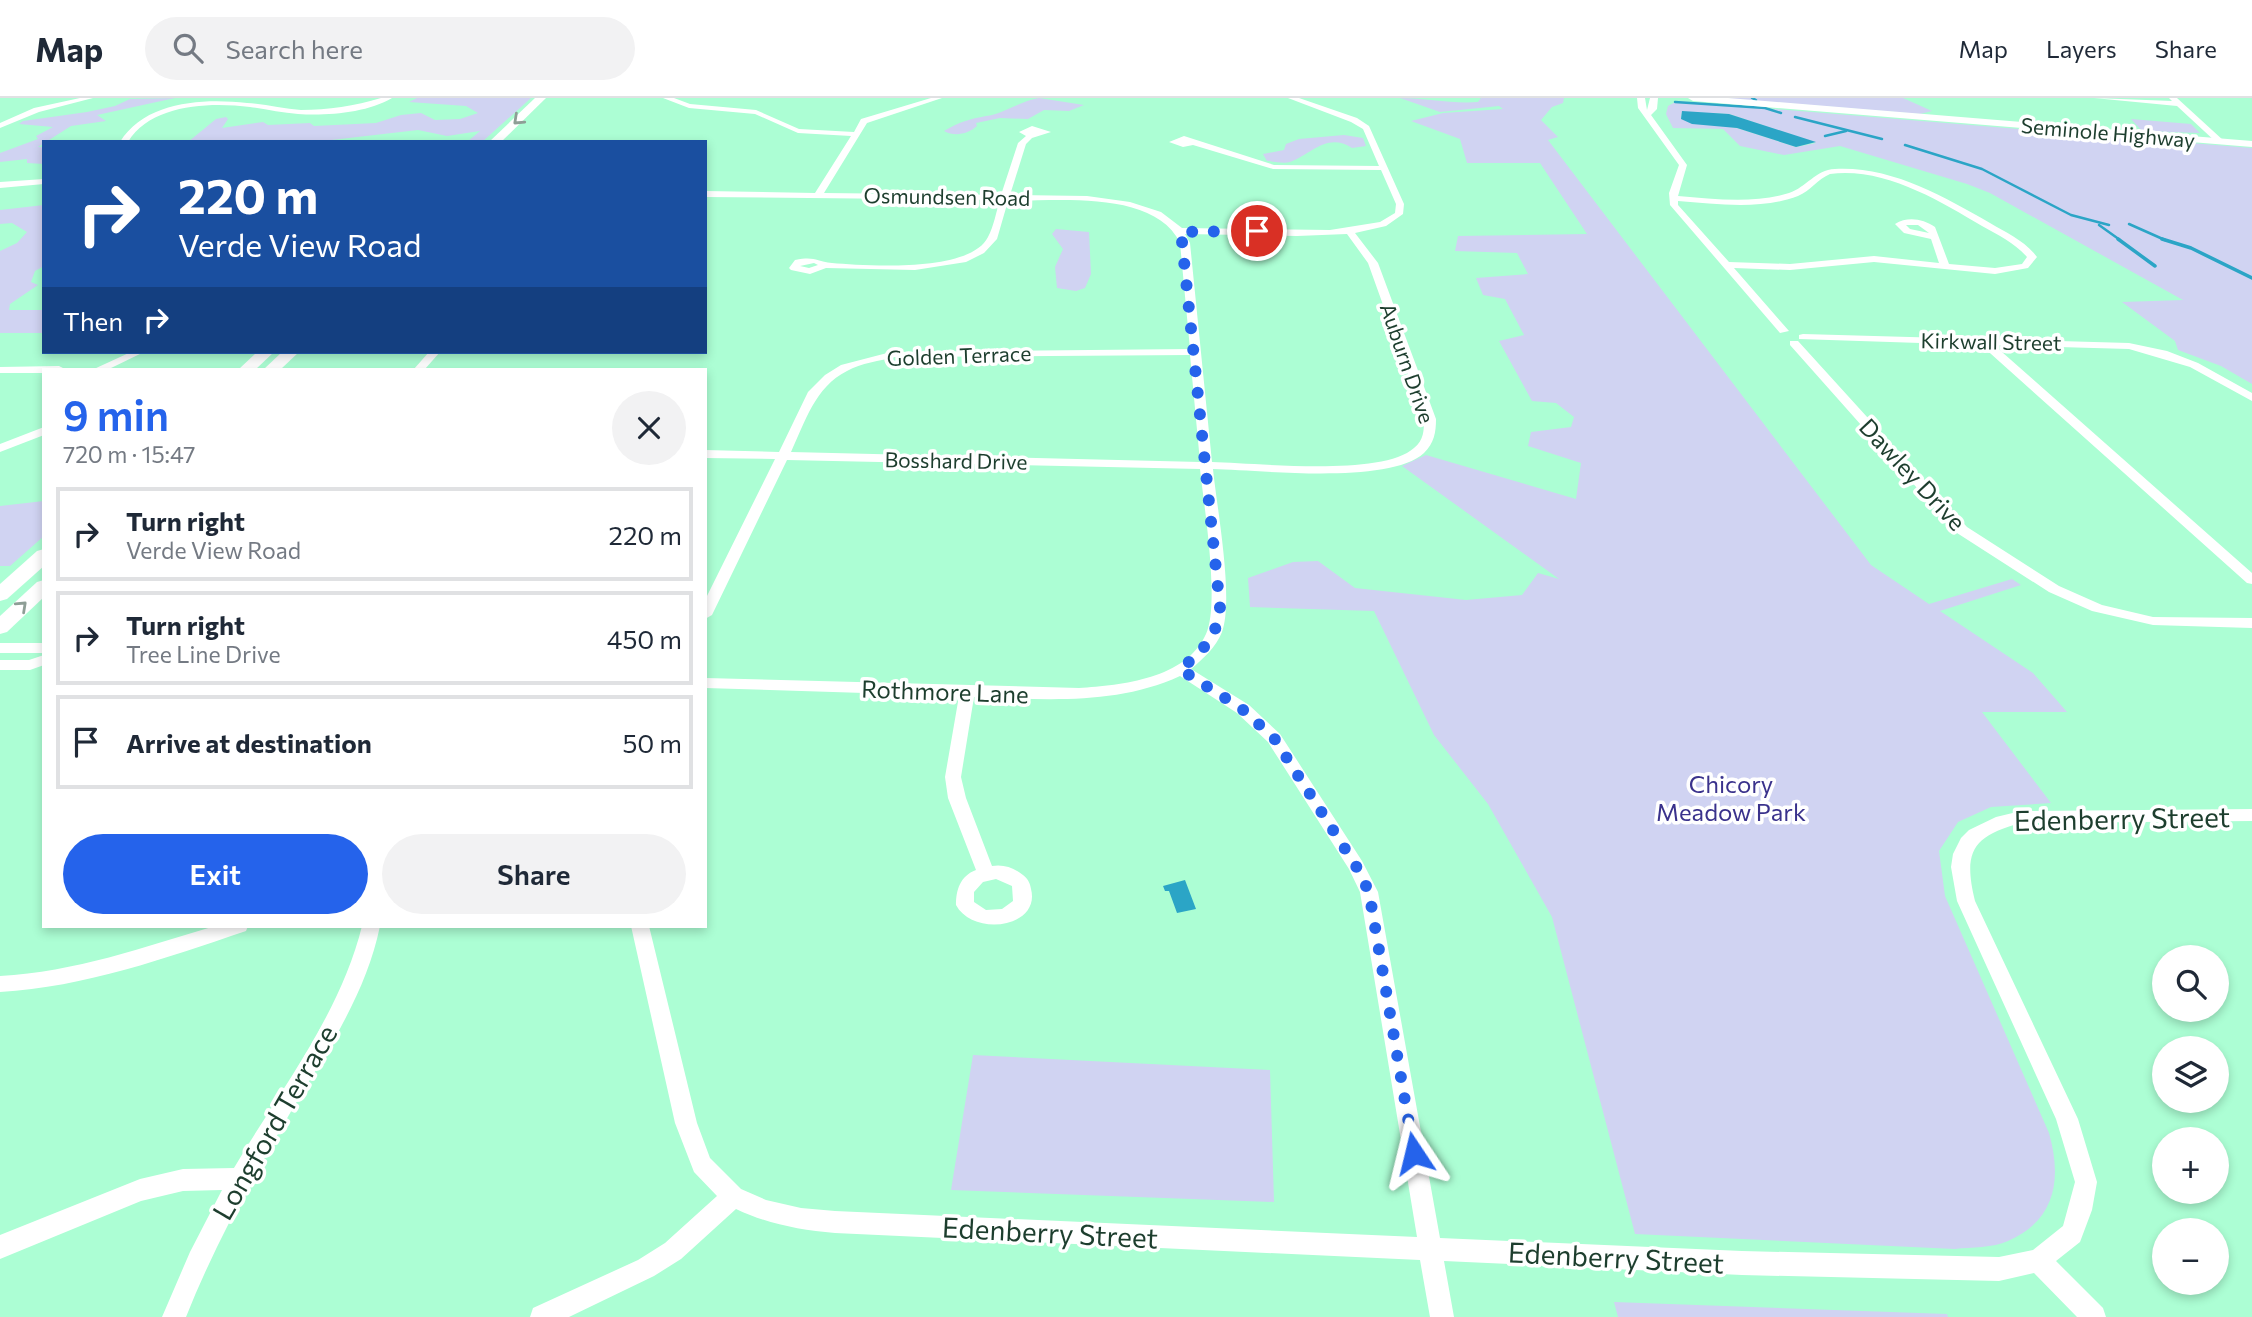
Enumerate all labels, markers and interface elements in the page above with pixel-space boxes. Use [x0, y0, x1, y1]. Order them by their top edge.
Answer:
search box [145, 17, 635, 80]
text: Map [35, 28, 103, 69]
icon: search [169, 29, 207, 67]
text: Search here [225, 33, 363, 64]
text: Map [1959, 34, 2008, 63]
text: Layers [2046, 34, 2117, 63]
text: Share [2155, 34, 2217, 63]
one-way arrow [513, 112, 526, 124]
street label: Seminole Highway [2020, 112, 2196, 152]
text: 220 m [178, 164, 318, 224]
icon: right [63, 168, 154, 259]
street label: Osmundsen Road [863, 182, 1031, 210]
pin [1227, 201, 1287, 261]
icon: arrive [1238, 212, 1276, 250]
text: Verde View Road [178, 224, 421, 264]
street label: Auburn Drive [1376, 300, 1440, 426]
icon: right [137, 301, 175, 339]
text: Then [63, 305, 123, 336]
street label: Kirkwall Street [1920, 327, 2062, 355]
street label: Golden Terrace [886, 340, 1032, 370]
text: 9 min [63, 388, 169, 440]
button: close [612, 391, 686, 465]
street label: Dawley Drive [1854, 412, 1972, 536]
text: 720 m · 15:47 [63, 440, 196, 468]
street label: Bosshard Drive [884, 446, 1028, 474]
text: Turn right [126, 505, 245, 536]
icon: right [67, 515, 105, 553]
text: 220 m [609, 519, 682, 550]
text: Verde View Road [126, 536, 301, 564]
one-way arrow [14, 602, 27, 615]
text: Turn right [126, 609, 245, 640]
icon: right [67, 619, 105, 657]
text: 450 m [607, 623, 682, 654]
text: Tree Line Drive [126, 640, 281, 668]
street label: Rothmore Lane [861, 674, 1029, 708]
icon: arrive [67, 723, 105, 761]
text: Arrive at destination [126, 727, 372, 758]
text: 50 m [622, 727, 682, 758]
park label: Chicory Meadow Park [1656, 769, 1806, 826]
street label: Edenberry Street [2014, 799, 2230, 837]
button: Exit [63, 834, 368, 914]
button: Share [382, 834, 686, 914]
map controls [2152, 945, 2229, 1295]
button: search [2152, 945, 2229, 1022]
street label: Longford Terrace [204, 1019, 344, 1225]
button: layers [2152, 1036, 2229, 1113]
position arrow [1377, 1116, 1451, 1190]
button: + [2152, 1127, 2229, 1204]
street label: Edenberry Street [941, 1209, 1159, 1255]
button: − [2152, 1218, 2229, 1295]
street label: Edenberry Street [1507, 1234, 1725, 1280]

